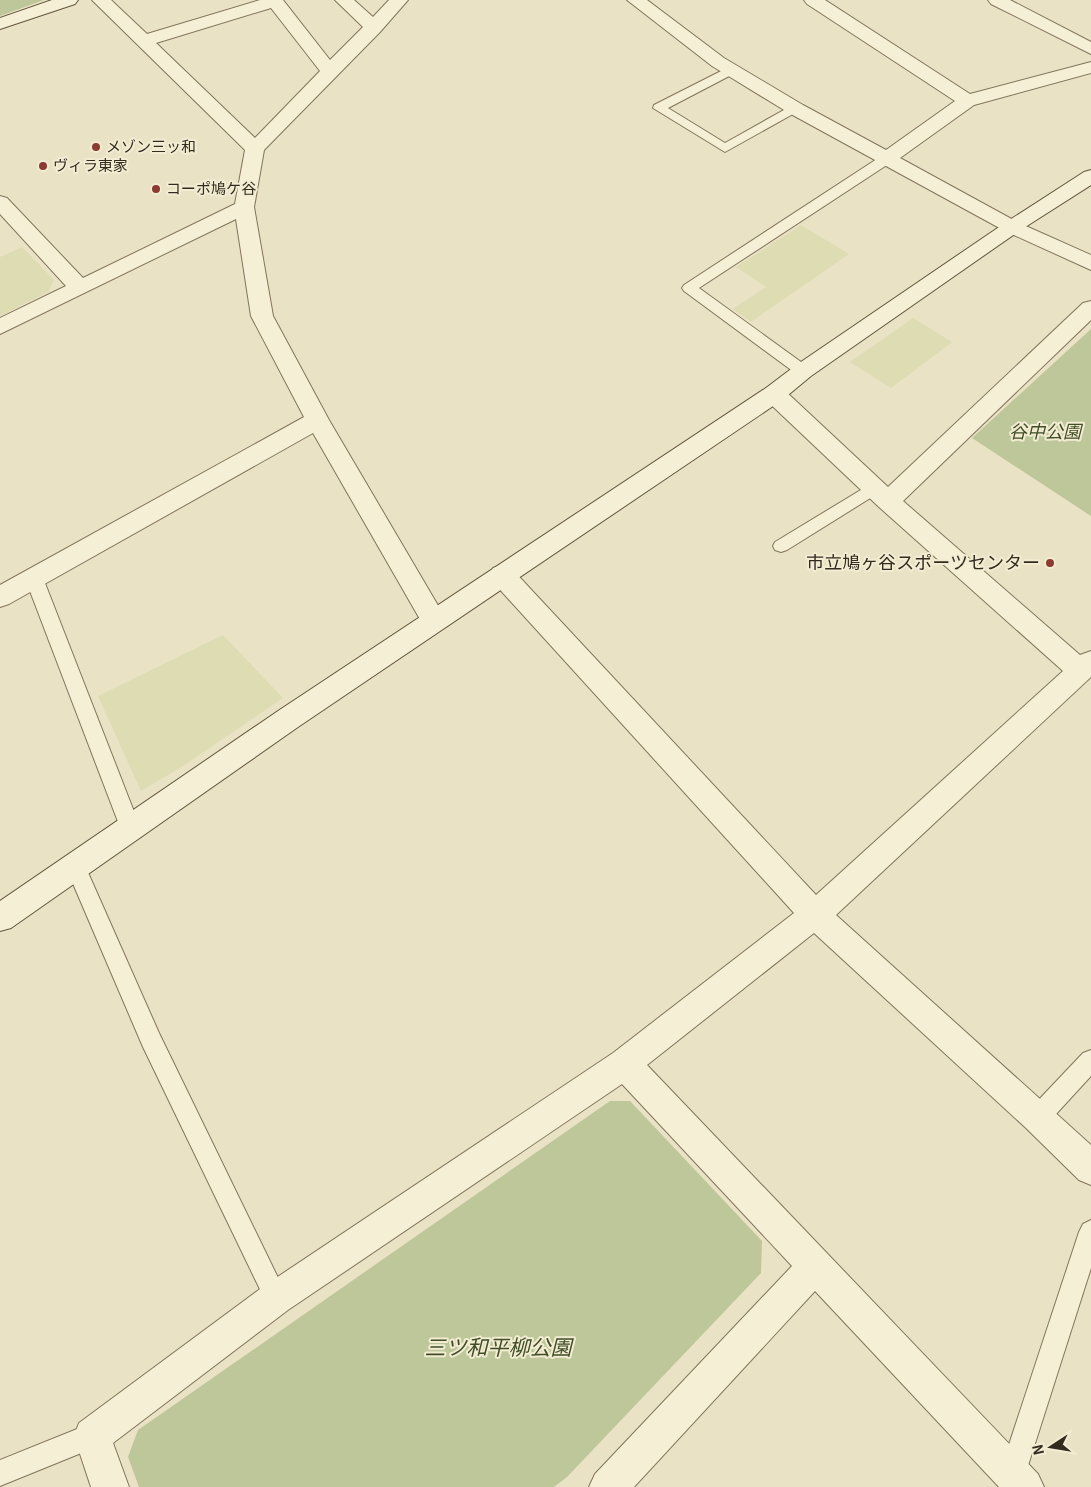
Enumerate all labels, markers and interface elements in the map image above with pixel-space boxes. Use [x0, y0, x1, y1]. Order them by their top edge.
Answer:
place label: メゾン三ッ和 [106, 135, 196, 156]
marker: メゾン三ッ和 [90, 141, 102, 153]
place label: ヴィラ東家 [53, 154, 128, 175]
marker: ヴィラ東家 [37, 160, 49, 172]
place label: コーポ鳩ケ谷 [166, 177, 256, 198]
marker: コーポ鳩ケ谷 [150, 183, 162, 195]
park label: 谷中公園 [1009, 417, 1084, 443]
place label: 市立鳩ヶ谷スポーツセンター [806, 548, 1040, 574]
marker: 市立鳩ヶ谷スポーツセンター [1044, 557, 1056, 569]
park label: 三ツ和平柳公園 [425, 1331, 574, 1361]
north arrow [1026, 1422, 1076, 1472]
text: N [1026, 1443, 1048, 1457]

